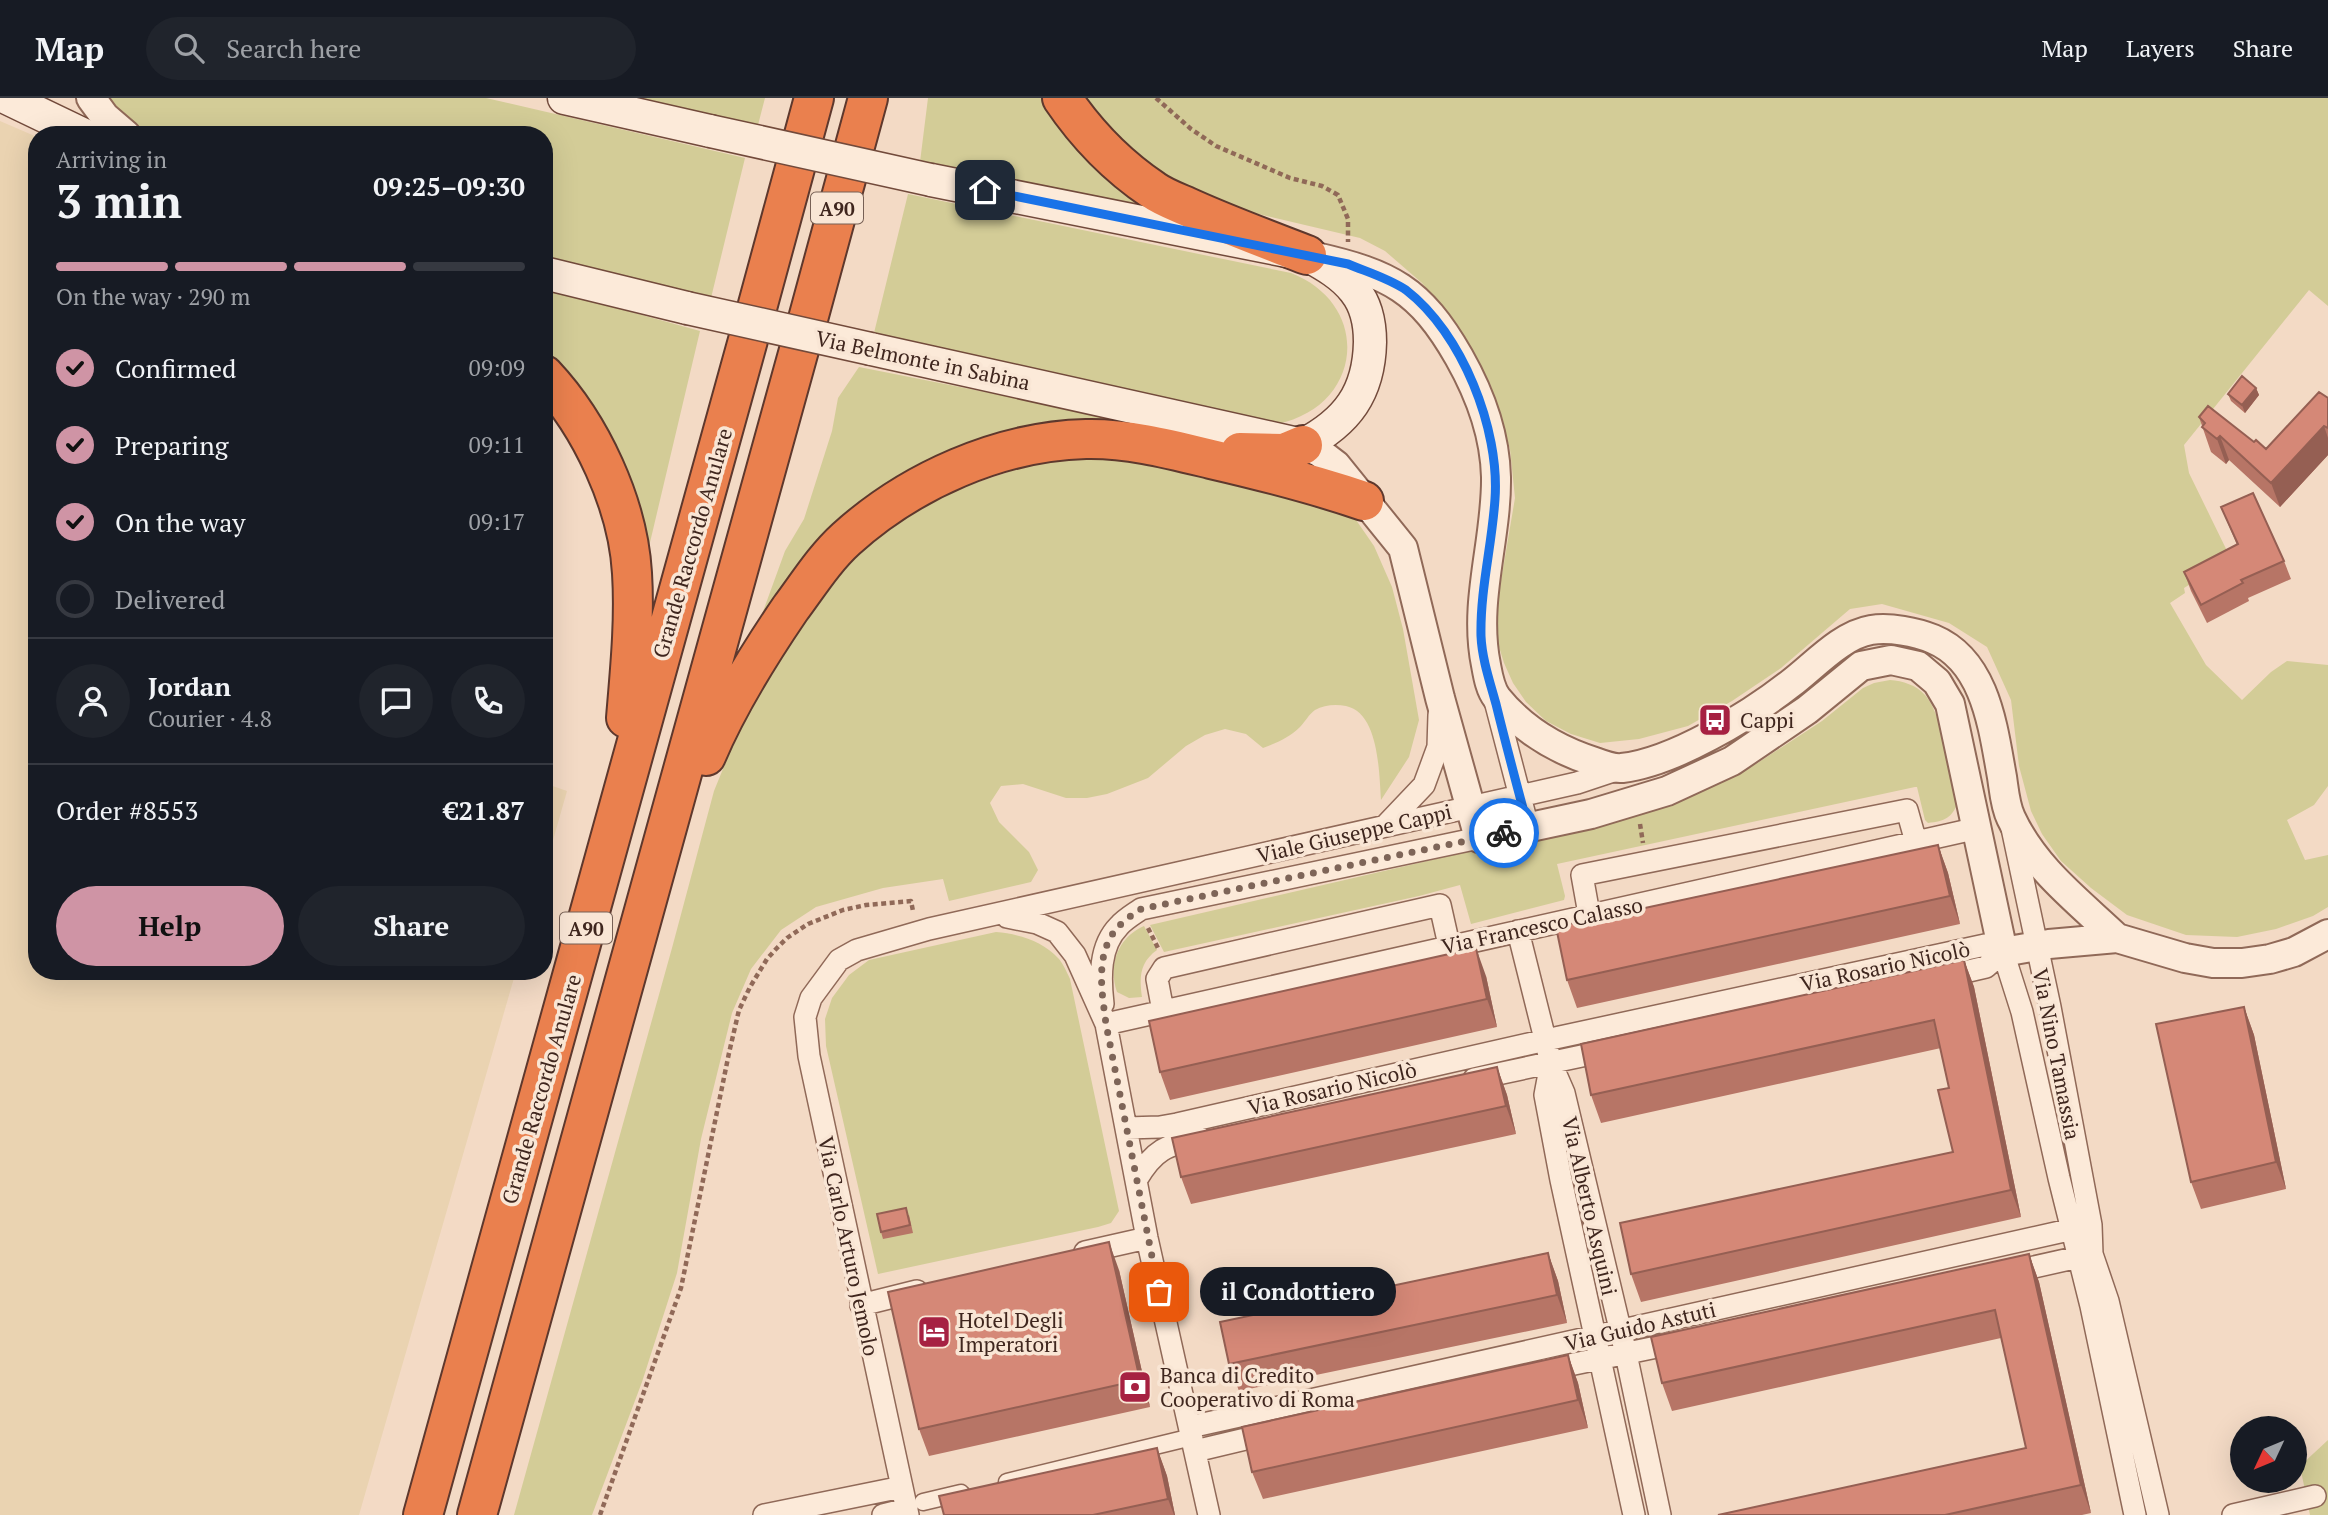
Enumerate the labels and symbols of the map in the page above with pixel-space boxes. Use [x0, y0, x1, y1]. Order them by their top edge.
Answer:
pin [955, 160, 1015, 220]
road number: A90 [811, 192, 863, 223]
street label: Via Belmonte in Sabina [813, 324, 1033, 396]
street label: Grande Raccordo Anulare [646, 425, 738, 661]
bus stop icon: Cappi [1696, 701, 1734, 739]
place label: Cappi [1740, 706, 1794, 734]
street label: Viale Giuseppe Cappi [1254, 797, 1454, 869]
courier [1469, 798, 1539, 868]
street label: Via Francesco Calasso [1439, 890, 1645, 960]
road number: A90 [560, 912, 612, 944]
street label: Via Rosario Nicolò [1798, 934, 1972, 998]
street label: Via Nino Tamassia [2027, 966, 2087, 1143]
street label: Grande Raccordo Anulare [495, 971, 587, 1207]
street label: Via Rosario Nicolò [1245, 1055, 1419, 1121]
street label: Via Alberto Asquini [1556, 1114, 1624, 1298]
street label: Via Carlo Arturo Jemolo [812, 1134, 886, 1358]
pin [1129, 1262, 1189, 1322]
callout: il Condottiero [1201, 1268, 1397, 1316]
street label: Via Guido Astuti [1562, 1295, 1718, 1357]
place label: Hotel Degli Imperatori [958, 1306, 1064, 1358]
hotel icon: Hotel Degli Imperatori [915, 1313, 953, 1351]
place label: Banca di Credito Cooperativo di Roma [1160, 1361, 1355, 1413]
bank icon: Banca di Credito Cooperativo di Roma [1116, 1368, 1154, 1406]
north arrow [2230, 1416, 2306, 1493]

